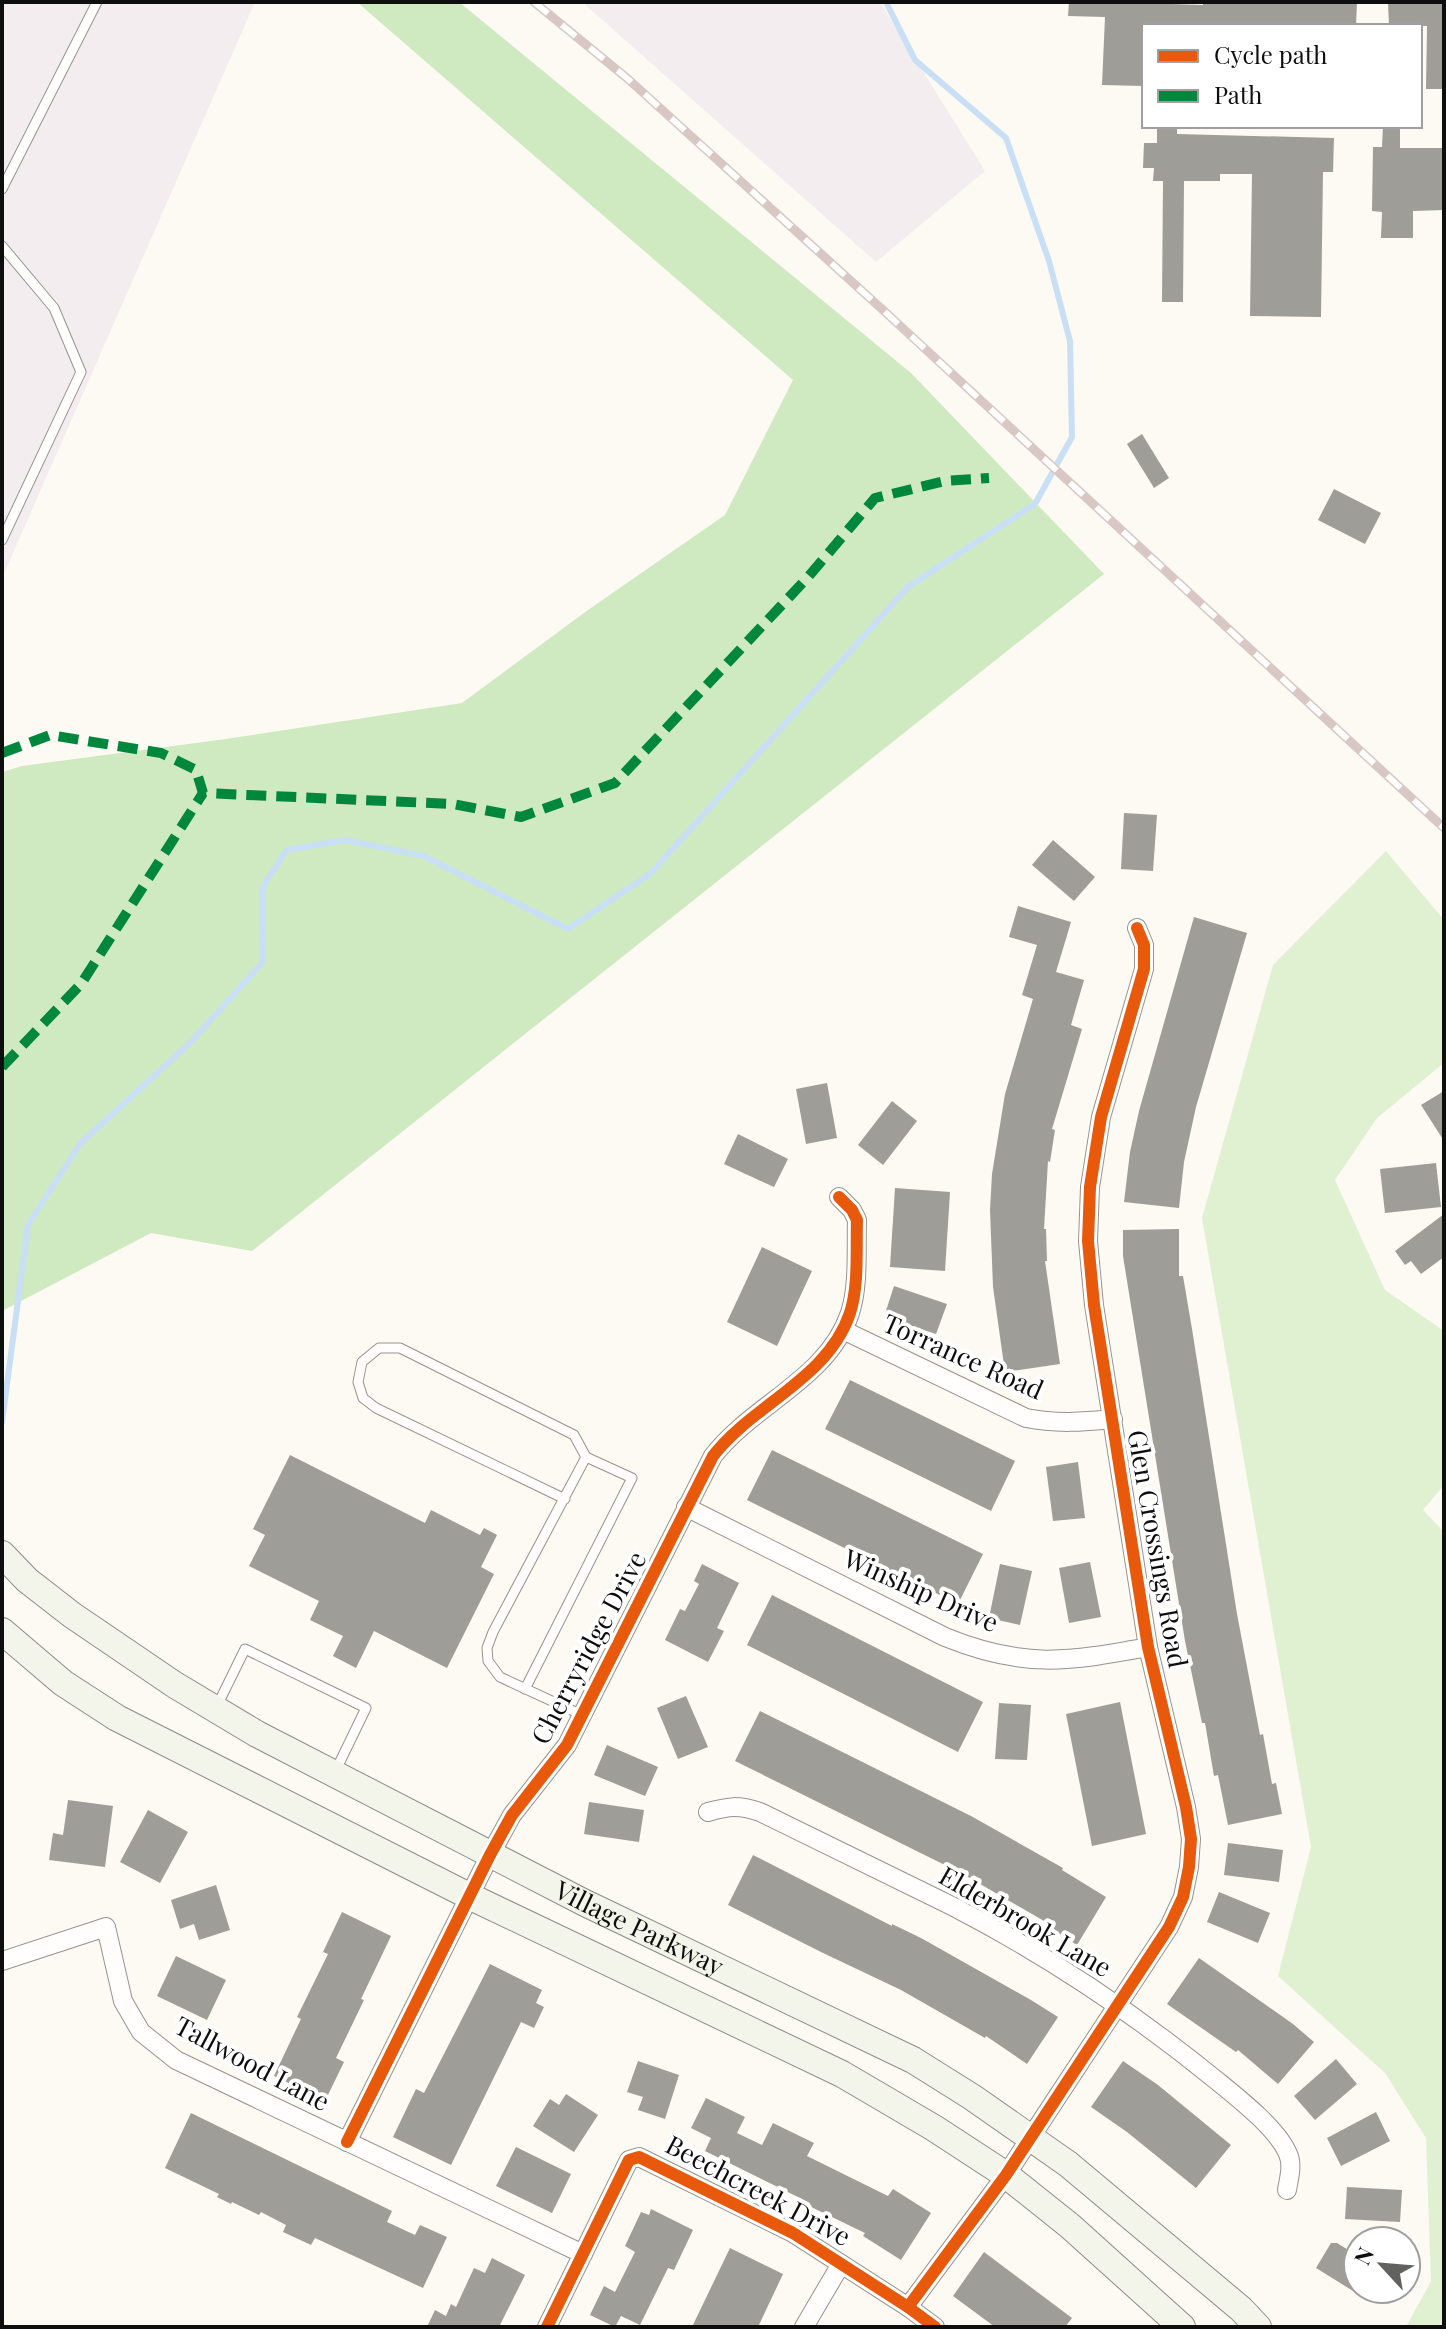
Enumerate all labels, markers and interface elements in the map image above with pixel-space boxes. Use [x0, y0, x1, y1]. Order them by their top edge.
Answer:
legend [1142, 24, 1422, 128]
text: Cycle path [1214, 38, 1327, 70]
text: Path [1214, 78, 1262, 110]
street label: Torrance Road [878, 1305, 1049, 1407]
street label: Glen Crossings Road [1120, 1427, 1197, 1670]
street label: Winship Drive [838, 1540, 1004, 1639]
street label: Cherryridge Drive [522, 1545, 653, 1750]
street label: Elderbrook Lane [933, 1857, 1118, 1984]
street label: Village Parkway [549, 1871, 730, 1983]
street label: Tallwood Lane [169, 2007, 336, 2118]
street label: Beechcreek Drive [660, 2126, 857, 2253]
north arrow [1342, 2225, 1422, 2305]
text: N [1346, 2242, 1380, 2270]

